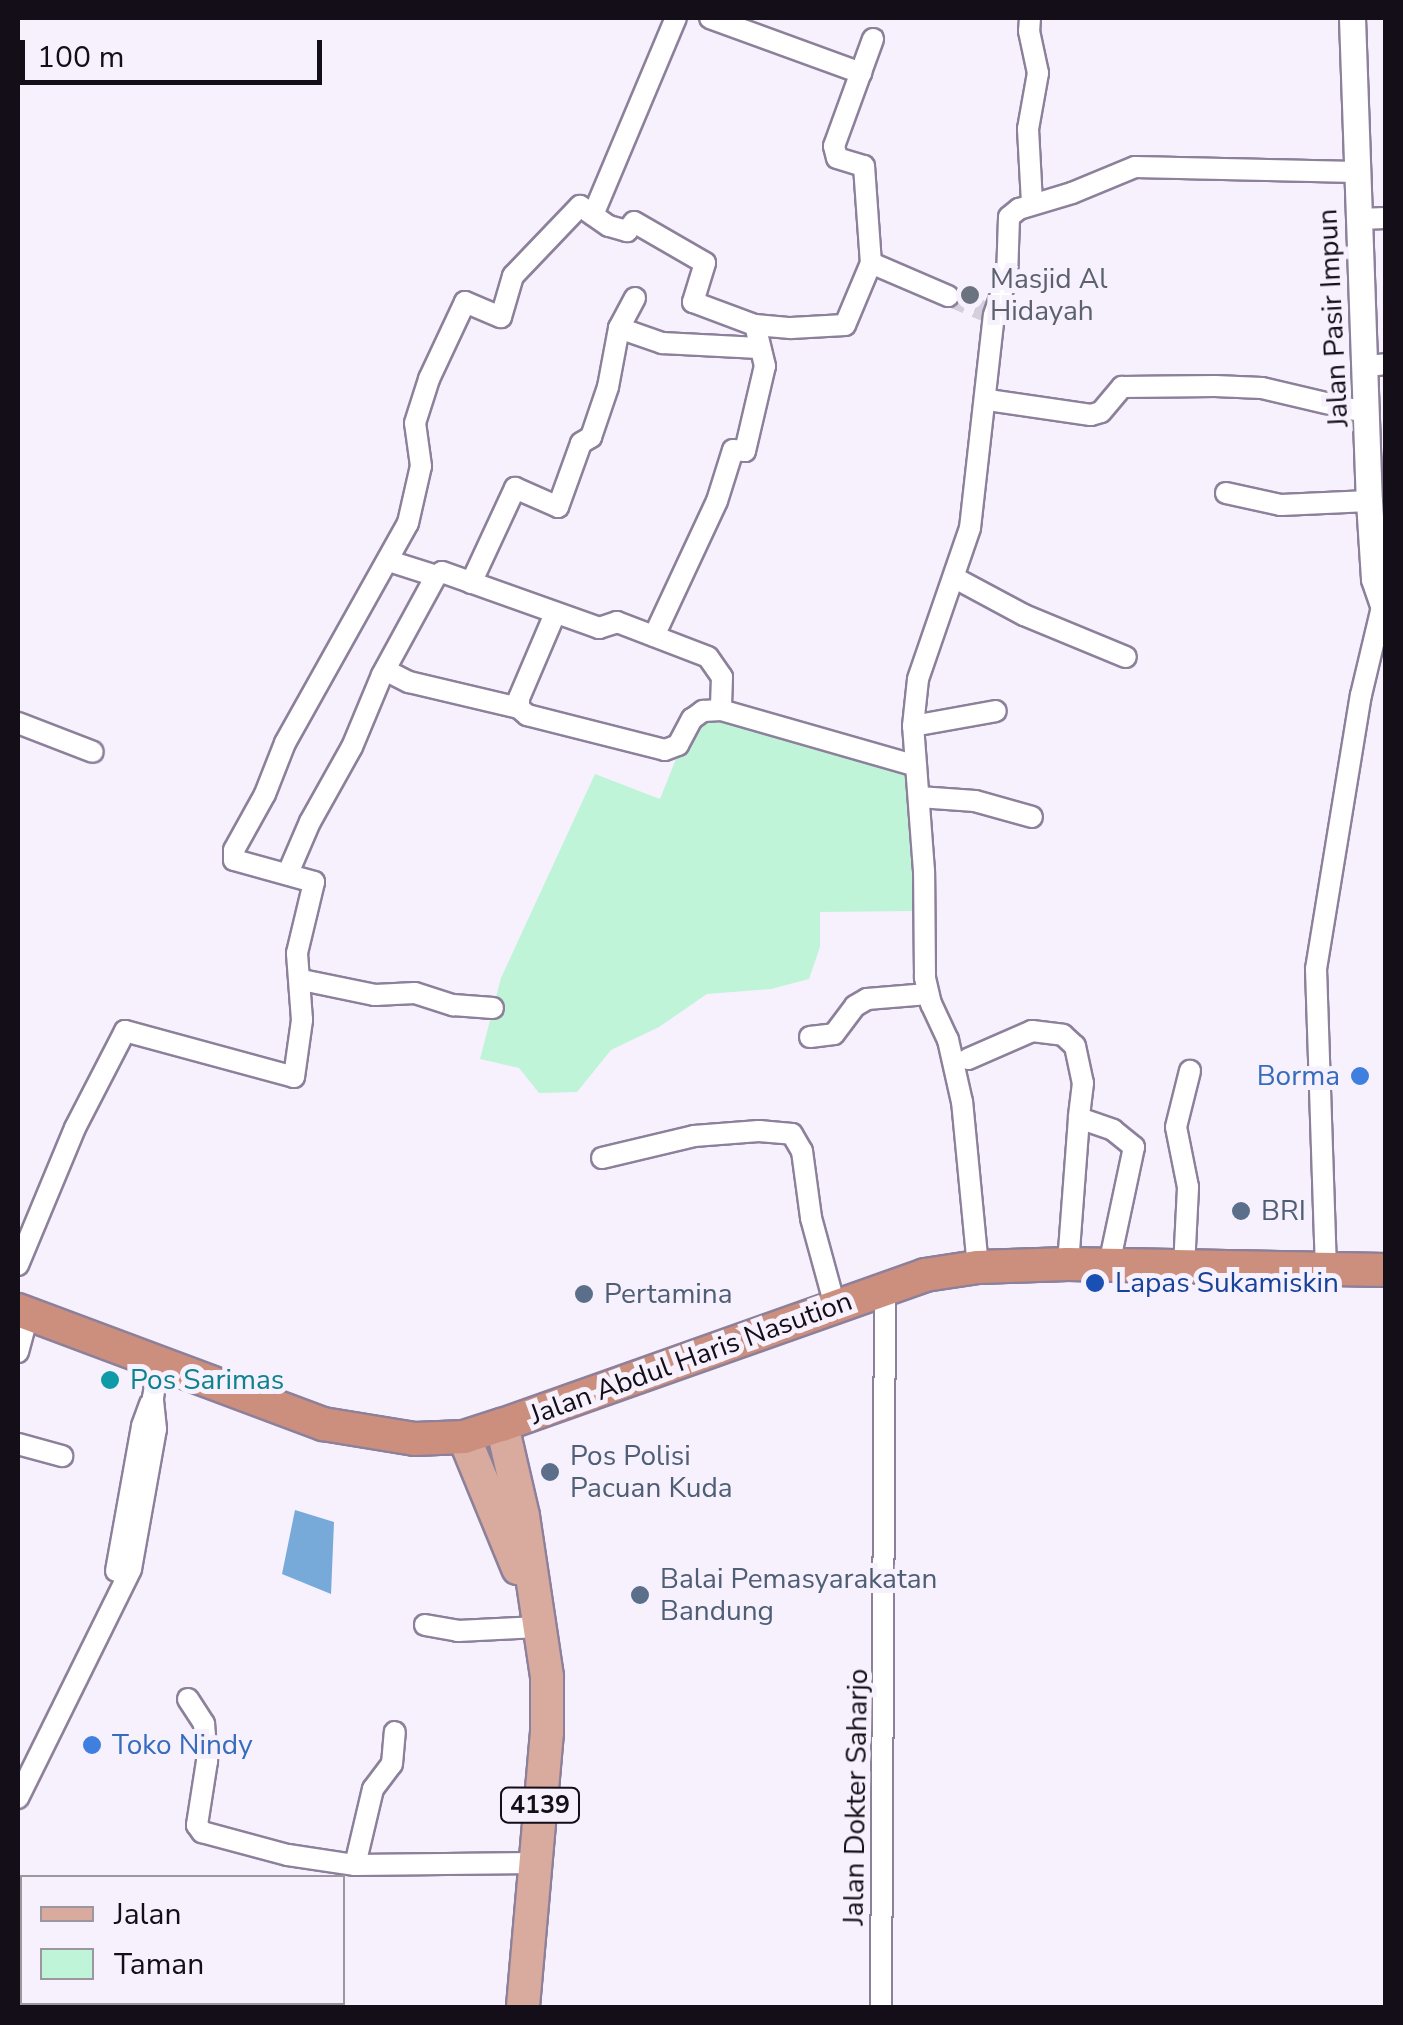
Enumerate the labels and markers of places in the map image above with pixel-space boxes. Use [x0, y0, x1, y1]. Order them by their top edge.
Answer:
place label: Masjid Al Hidayah [990, 262, 1108, 328]
marker: Masjid Al Hidayah [959, 284, 981, 306]
place label: Borma [1257, 1059, 1340, 1093]
marker: Borma [1349, 1065, 1371, 1087]
place label: BRI [1261, 1194, 1306, 1228]
marker: BRI [1230, 1200, 1252, 1222]
place label: Lapas Sukamiskin [1115, 1266, 1339, 1300]
marker: Lapas Sukamiskin [1084, 1272, 1106, 1294]
place label: Pertamina [604, 1277, 733, 1311]
marker: Pertamina [573, 1283, 595, 1305]
place label: Pos Sarimas [130, 1363, 284, 1397]
marker: Pos Sarimas [99, 1369, 121, 1391]
place label: Pos Polisi Pacuan Kuda [570, 1439, 733, 1505]
marker: Pos Polisi Pacuan Kuda [539, 1461, 561, 1483]
place label: Balai Pemasyarakatan Bandung [660, 1562, 937, 1628]
marker: Balai Pemasyarakatan Bandung [629, 1584, 651, 1606]
place label: Toko Nindy [112, 1728, 253, 1762]
marker: Toko Nindy [81, 1734, 103, 1756]

